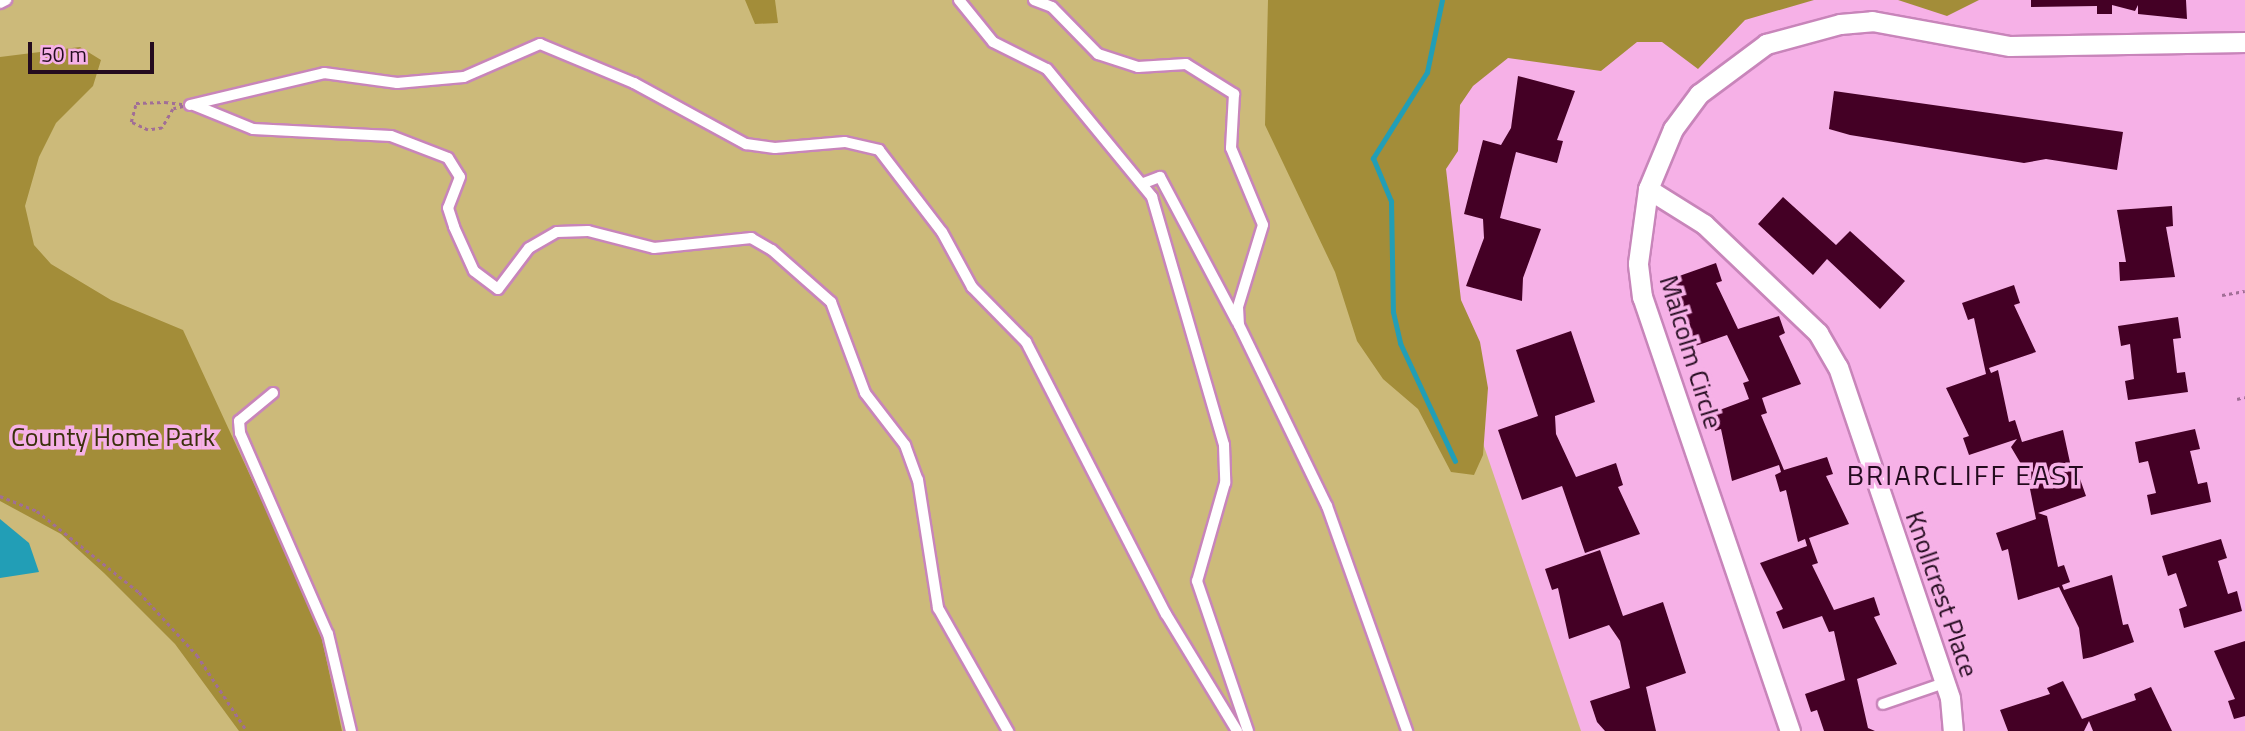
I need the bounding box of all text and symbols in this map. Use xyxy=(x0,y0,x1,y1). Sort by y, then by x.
scale bar xyxy=(32,28,158,72)
text: 50 m xyxy=(41,38,87,70)
street label: Malcolm Circle xyxy=(1653,272,1729,432)
park label: County Home Park xyxy=(11,421,215,453)
district label: BRIARCLIFF EAST xyxy=(1849,458,2083,492)
street label: Knollcrest Place xyxy=(1899,507,1985,681)

